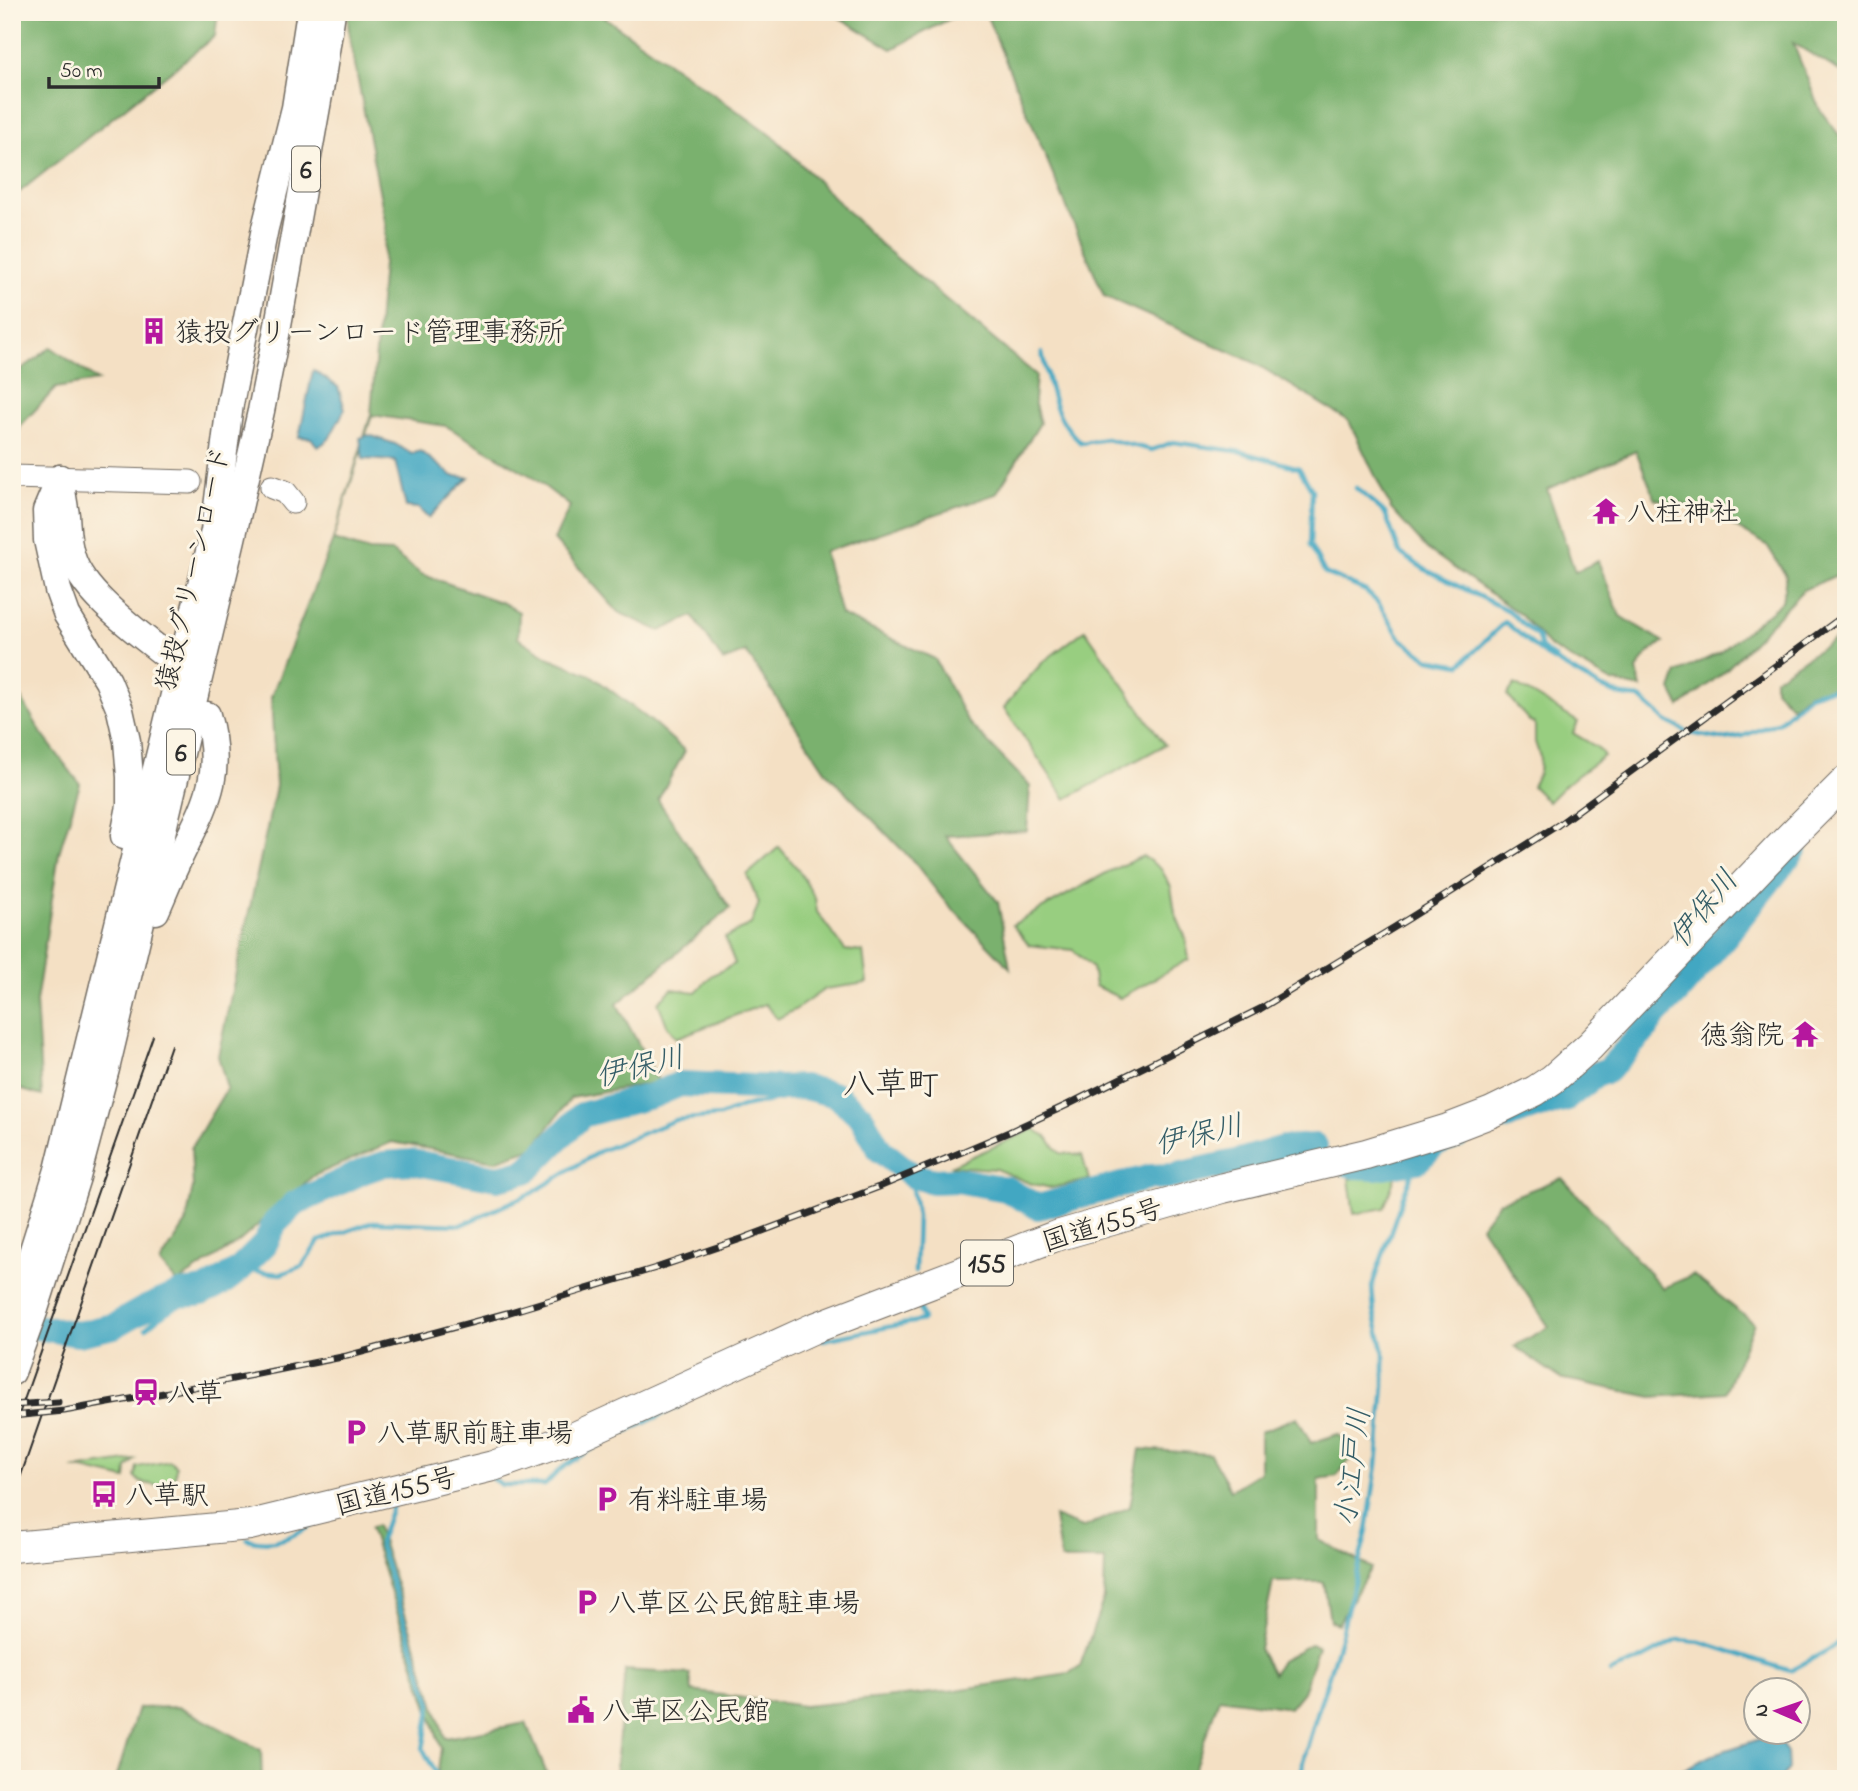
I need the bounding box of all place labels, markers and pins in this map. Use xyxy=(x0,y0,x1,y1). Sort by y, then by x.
place label: 猿投グリーンロード管理事務所 xyxy=(175,314,565,355)
building icon: 猿投グリーンロード管理事務所 xyxy=(139,316,169,346)
place label: 八柱神社 xyxy=(1627,494,1739,535)
temple icon: 八柱神社 xyxy=(1591,496,1621,526)
place label: 徳翁院 xyxy=(1700,1017,1784,1058)
temple icon: 徳翁院 xyxy=(1790,1019,1820,1049)
place label: 八草 xyxy=(167,1375,223,1416)
station icon: 八草 xyxy=(131,1377,161,1407)
place label: 八草駅前駐車場 xyxy=(377,1415,573,1456)
parking icon: 八草駅前駐車場 xyxy=(341,1417,371,1447)
place label: 八草駅 xyxy=(125,1477,209,1518)
bus stop icon: 八草駅 xyxy=(89,1479,119,1509)
place label: 有料駐車場 xyxy=(628,1482,768,1523)
parking icon: 有料駐車場 xyxy=(592,1484,622,1514)
place label: 八草区公民館駐車場 xyxy=(608,1585,860,1626)
parking icon: 八草区公民館駐車場 xyxy=(572,1587,602,1617)
place label: 八草区公民館 xyxy=(602,1693,770,1734)
public building icon: 八草区公民館 xyxy=(566,1695,596,1725)

